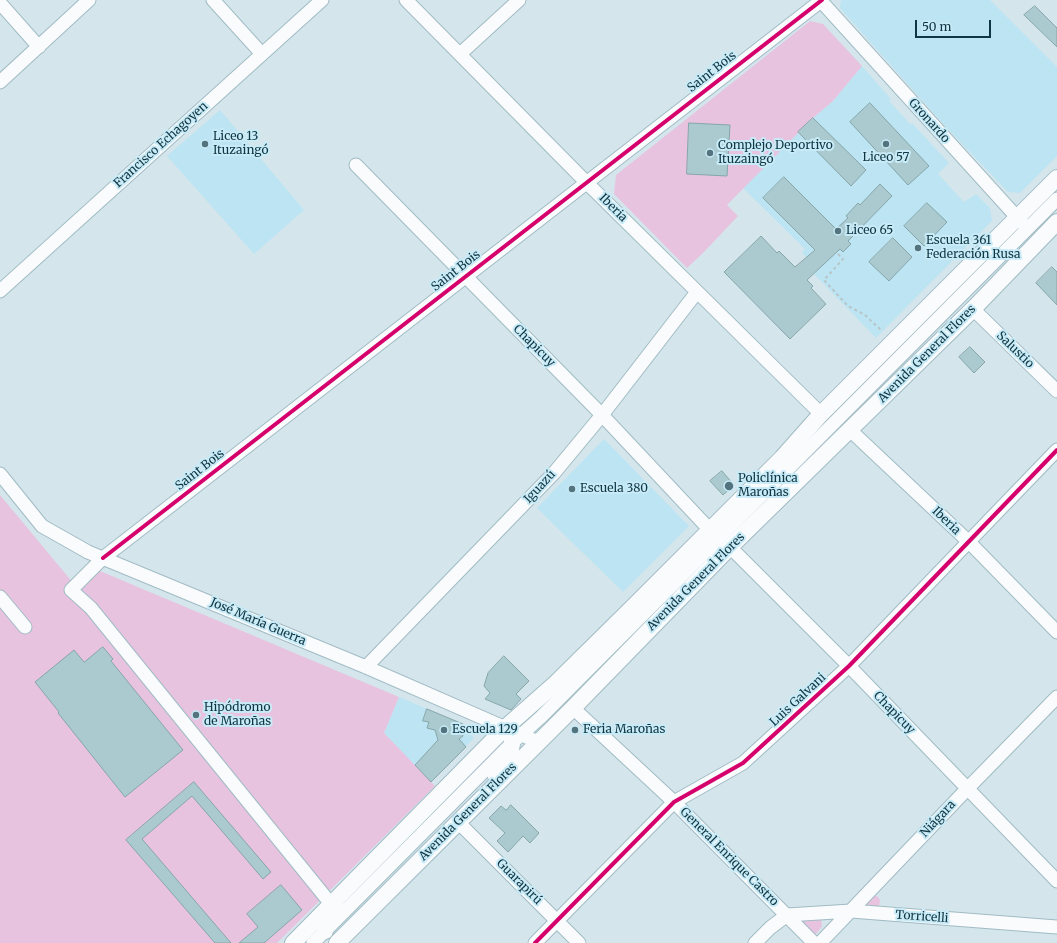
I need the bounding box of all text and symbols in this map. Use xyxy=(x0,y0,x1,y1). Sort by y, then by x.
scale bar xyxy=(917,12,993,38)
text: 50 m xyxy=(922,19,951,34)
street label: Saint Bois xyxy=(685,48,739,96)
street label: Gronardo xyxy=(905,96,953,146)
street label: Francisco Echagoyen xyxy=(111,99,211,191)
place label: Liceo 13 Ituzaingó xyxy=(213,130,268,158)
marker: Liceo 13 Ituzaingó xyxy=(200,139,210,149)
place label: Complejo Deportivo Ituzaingó xyxy=(718,139,833,167)
marker: Liceo 57 xyxy=(881,139,891,149)
marker: Complejo Deportivo Ituzaingó xyxy=(705,148,715,158)
place label: Liceo 57 xyxy=(863,151,909,165)
street label: Iberia xyxy=(596,191,630,225)
place label: Liceo 65 xyxy=(846,224,893,238)
marker: Liceo 65 xyxy=(833,226,843,236)
place label: Escuela 361 Federación Rusa xyxy=(926,234,1020,262)
marker: Escuela 361 Federación Rusa xyxy=(913,243,923,253)
street label: Saint Bois xyxy=(429,247,483,295)
street label: Avenida General Flores xyxy=(875,302,979,406)
street label: Chapicuy xyxy=(510,322,558,370)
street label: Salustio xyxy=(993,329,1037,371)
street label: Saint Bois xyxy=(173,446,227,494)
street label: Iguazú xyxy=(521,468,559,506)
place label: Policlínica Maroñas xyxy=(738,472,798,500)
marker: Policlínica Maroñas xyxy=(723,480,735,492)
place label: Escuela 380 xyxy=(580,482,648,496)
marker: Escuela 380 xyxy=(567,484,577,494)
street label: Iberia xyxy=(929,504,963,538)
street label: Avenida General Flores xyxy=(644,530,748,634)
street label: José María Guerra xyxy=(208,595,308,649)
street label: Luis Galvani xyxy=(767,670,829,730)
street label: Chapicuy xyxy=(870,689,918,737)
place label: Hipódromo de Maroñas xyxy=(204,701,271,729)
marker: Hipódromo de Maroñas xyxy=(191,710,201,720)
place label: Escuela 129 xyxy=(452,723,518,737)
place label: Feria Maroñas xyxy=(583,723,665,737)
marker: Escuela 129 xyxy=(439,725,449,735)
marker: Feria Maroñas xyxy=(570,725,580,735)
street label: Avenida General Flores xyxy=(416,760,520,864)
street label: Niágara xyxy=(917,798,959,840)
street label: General Enrique Castro xyxy=(677,805,781,909)
street label: Guarapirú xyxy=(493,856,545,908)
street label: Torricelli xyxy=(895,908,949,926)

